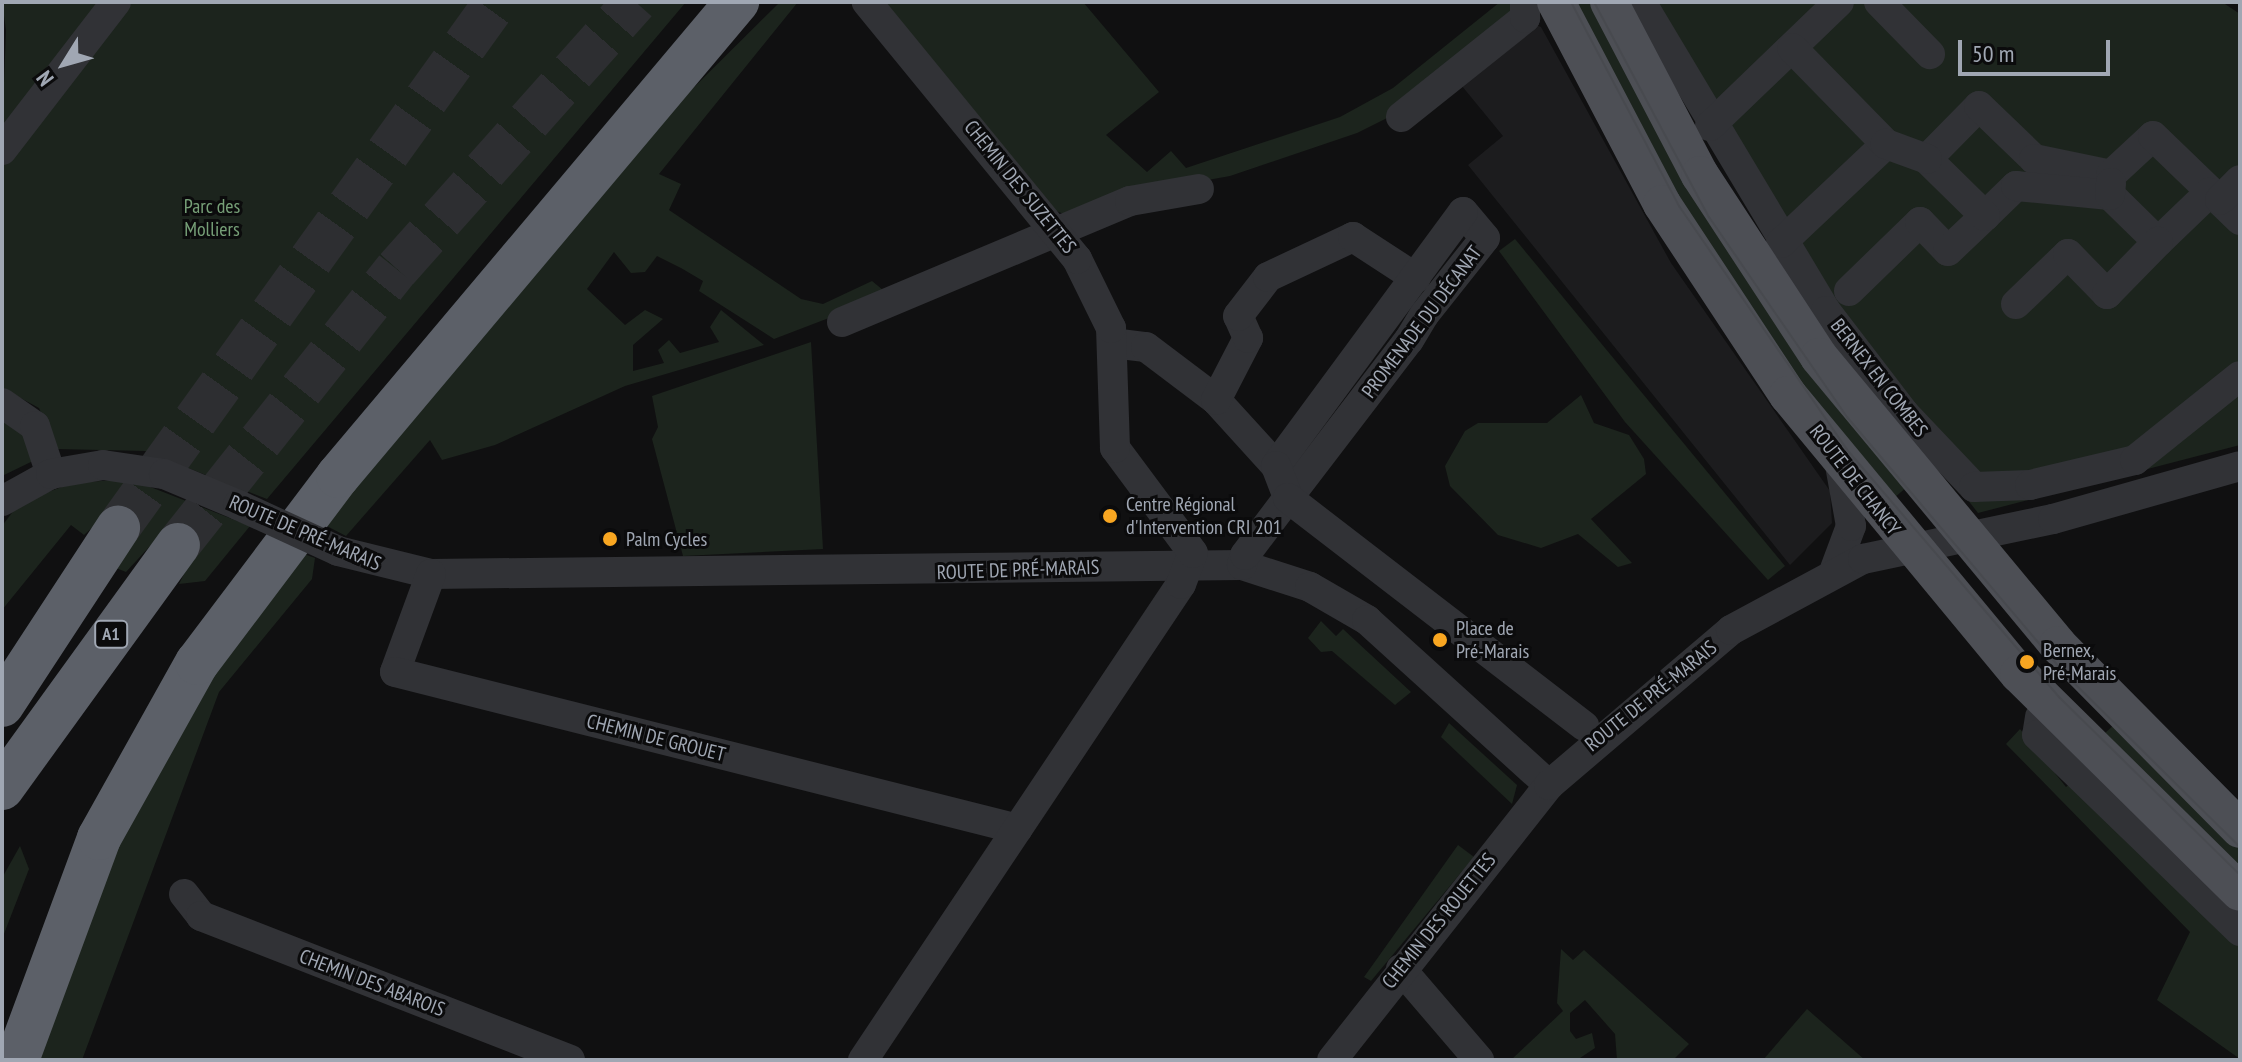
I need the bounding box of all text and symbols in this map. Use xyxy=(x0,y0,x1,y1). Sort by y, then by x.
north arrow xyxy=(24,24,104,104)
scale bar xyxy=(1962,24,2114,74)
text: 50 m xyxy=(1972,38,2014,69)
text: N xyxy=(30,65,60,92)
street label: CHEMIN DES SUZETTES xyxy=(959,116,1081,258)
park label: Parc des Molliers xyxy=(184,194,240,241)
street label: PROMENADE DU DÉCANAT xyxy=(1357,241,1487,403)
street label: BERNEX EN COMBES xyxy=(1825,314,1933,442)
street label: ROUTE DE CHANCY xyxy=(1805,420,1905,540)
street label: ROUTE DE PRÉ-MARAIS xyxy=(225,490,385,576)
place label: Centre Régional d'Intervention CRI 201 xyxy=(1126,492,1282,539)
marker: Centre Régional d'Intervention CRI 201 xyxy=(1101,507,1119,525)
place label: Palm Cycles xyxy=(626,527,707,551)
marker: Palm Cycles xyxy=(601,530,619,548)
street label: ROUTE DE PRÉ-MARAIS xyxy=(936,555,1100,585)
place label: Place de Pré-Marais xyxy=(1456,616,1529,663)
road number: A1 xyxy=(93,620,129,648)
marker: Place de Pré-Marais xyxy=(1431,631,1449,649)
street label: ROUTE DE PRÉ-MARAIS xyxy=(1580,636,1722,756)
place label: Bernex, Pré-Marais xyxy=(2043,638,2116,685)
marker: Bernex, Pré-Marais xyxy=(2018,653,2036,671)
street label: CHEMIN DE GROUET xyxy=(584,709,728,767)
street label: CHEMIN DES ROUETTES xyxy=(1377,848,1501,994)
street label: CHEMIN DES ABAROIS xyxy=(296,944,448,1022)

